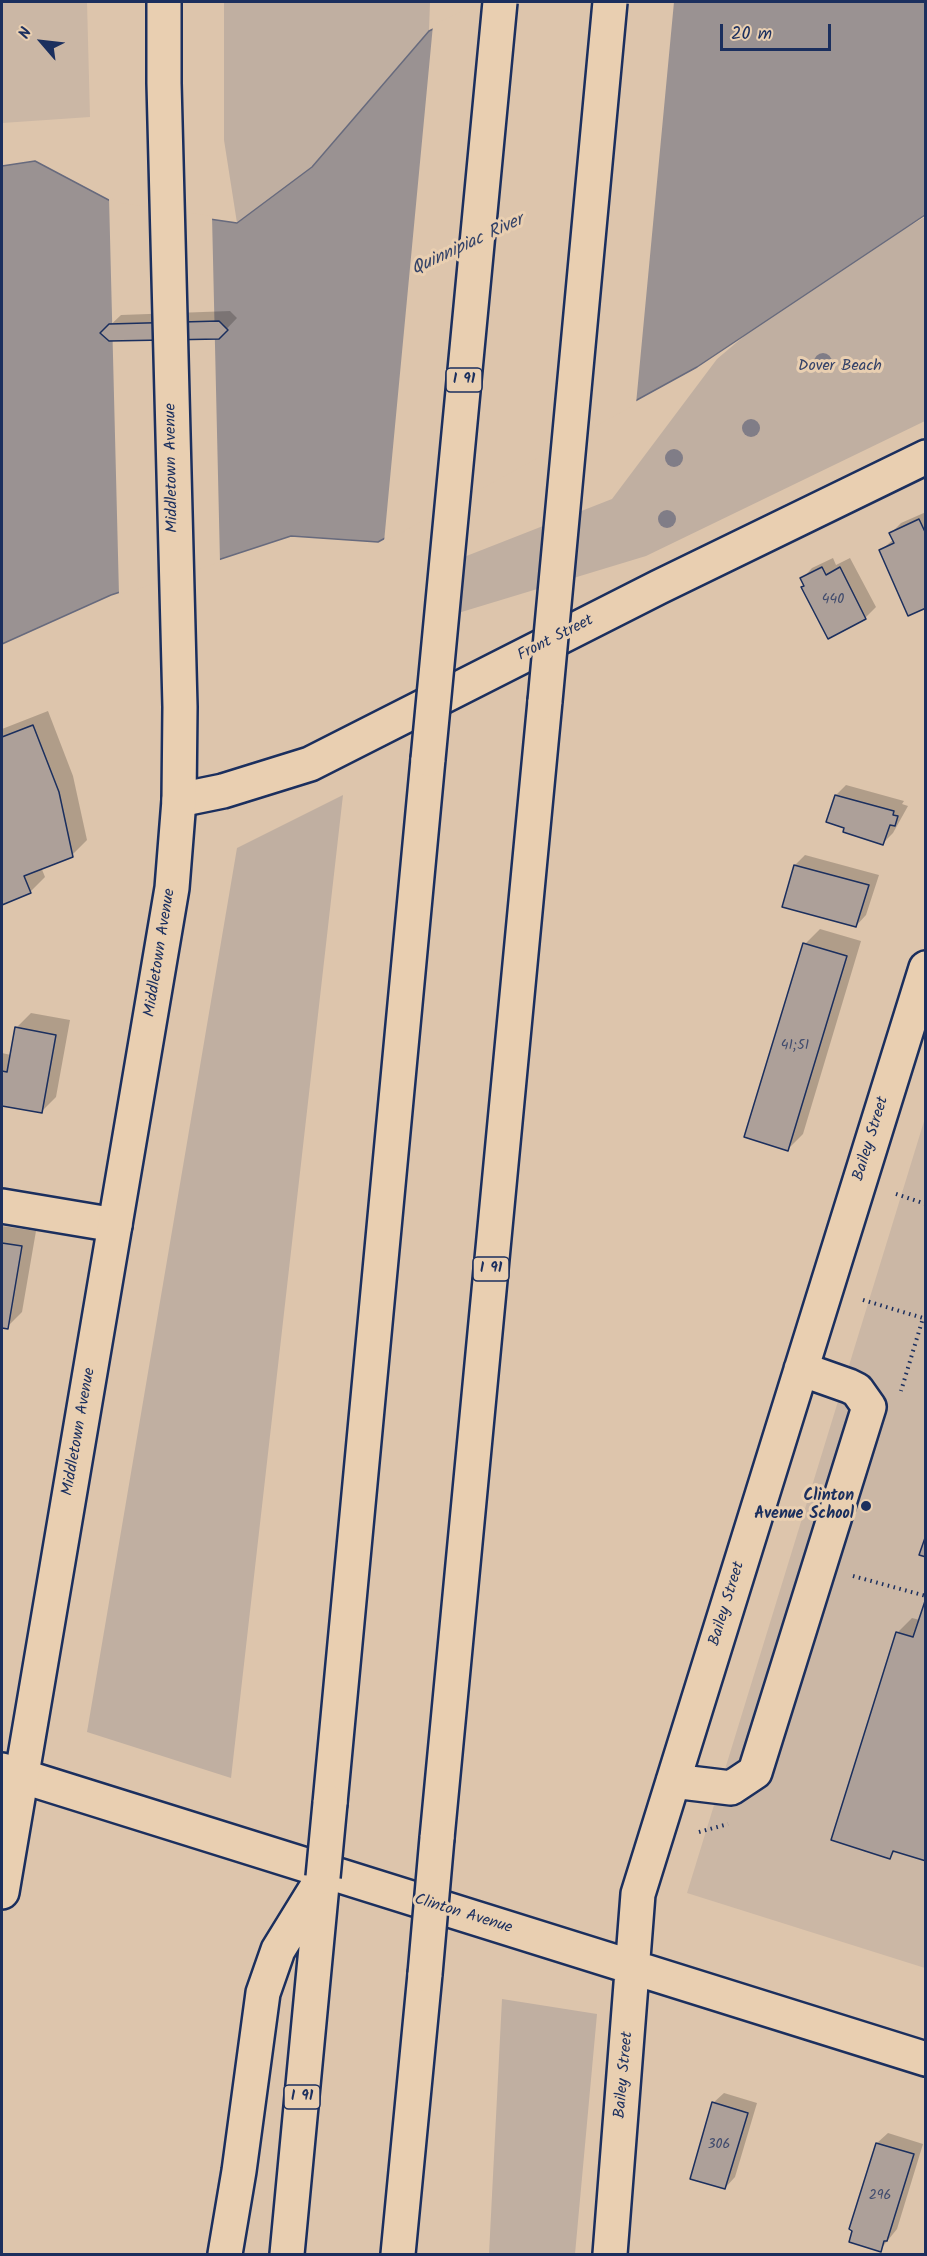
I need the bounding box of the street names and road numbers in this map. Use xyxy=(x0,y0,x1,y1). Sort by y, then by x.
road number: I 91 xyxy=(446,368,482,392)
street label: Middletown Avenue xyxy=(162,403,184,533)
street label: Front Street xyxy=(515,612,597,666)
street label: Middletown Avenue xyxy=(141,887,181,1019)
street label: Bailey Street xyxy=(850,1095,894,1183)
road number: I 91 xyxy=(473,1257,509,1281)
street label: Middletown Avenue xyxy=(59,1366,101,1498)
street label: Bailey Street xyxy=(706,1560,750,1648)
street label: Clinton Avenue xyxy=(412,1891,514,1939)
street label: Bailey Street xyxy=(612,2031,638,2119)
road number: I 91 xyxy=(284,2085,320,2109)

